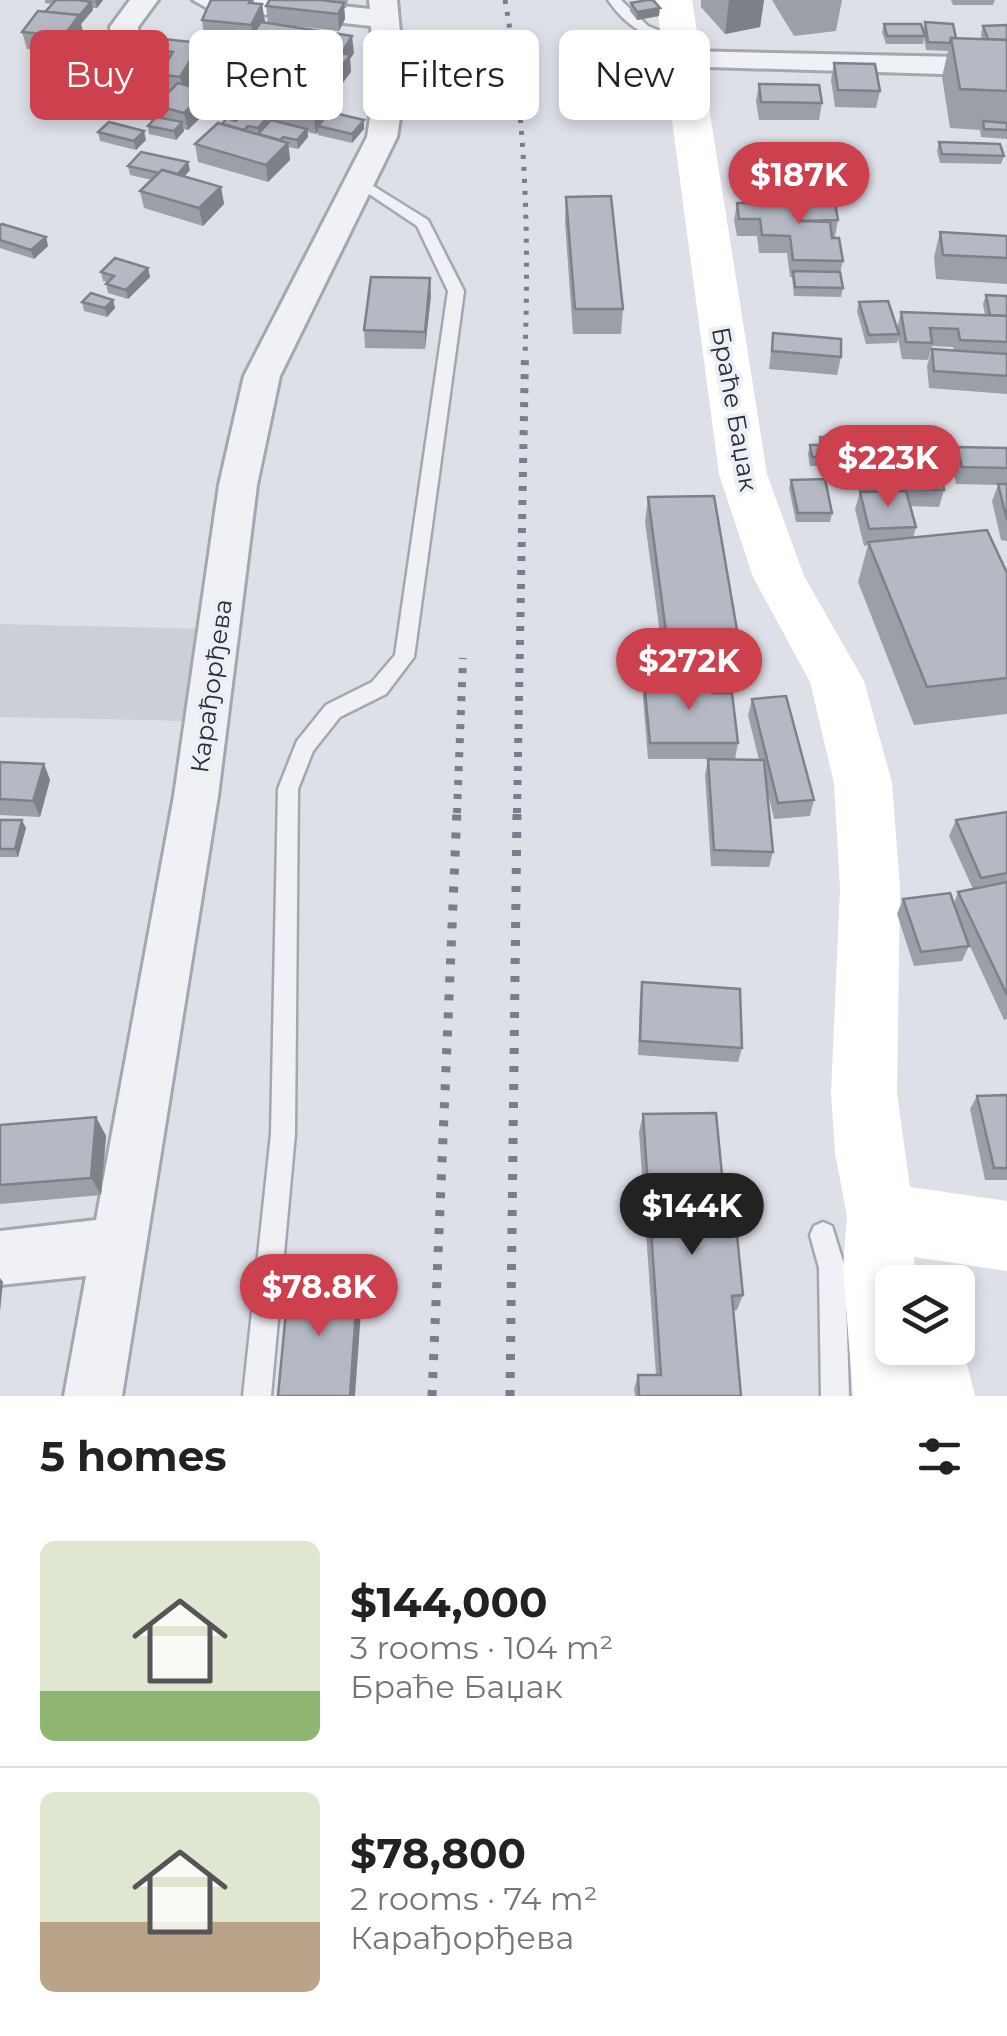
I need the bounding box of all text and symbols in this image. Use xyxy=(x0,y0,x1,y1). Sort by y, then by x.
chip: Buy xyxy=(30,30,169,120)
chip: Rent xyxy=(189,30,343,120)
chip: Filters xyxy=(363,30,539,120)
chip: New xyxy=(559,30,710,120)
pin: $187K xyxy=(729,142,869,227)
text: $187K xyxy=(750,155,848,194)
street label: Браће Баџак xyxy=(706,324,764,494)
pin: $223K xyxy=(818,425,958,510)
text: $223K xyxy=(838,438,938,477)
street label: Карађорђева xyxy=(184,597,238,775)
pin: $272K xyxy=(619,628,759,713)
text: $272K xyxy=(638,641,740,680)
pin: $144K xyxy=(622,1173,762,1258)
text: $144K xyxy=(642,1186,742,1225)
pin: $78.8K xyxy=(238,1254,400,1339)
map controls xyxy=(875,1265,975,1365)
button: layers xyxy=(875,1265,975,1365)
text: $78.8K xyxy=(262,1267,376,1306)
icon: filters xyxy=(912,1429,967,1484)
text: 5 homes xyxy=(40,1430,227,1482)
text: $144,000 xyxy=(350,1576,548,1628)
icon: home xyxy=(120,1581,240,1701)
text: 3 rooms · 104 m² xyxy=(350,1628,613,1667)
text: Браће Баџак xyxy=(350,1667,563,1706)
text: $78,800 xyxy=(350,1827,526,1879)
icon: home xyxy=(120,1832,240,1952)
text: 2 rooms · 74 m² xyxy=(350,1879,598,1918)
text: Карађорђева xyxy=(350,1918,574,1957)

